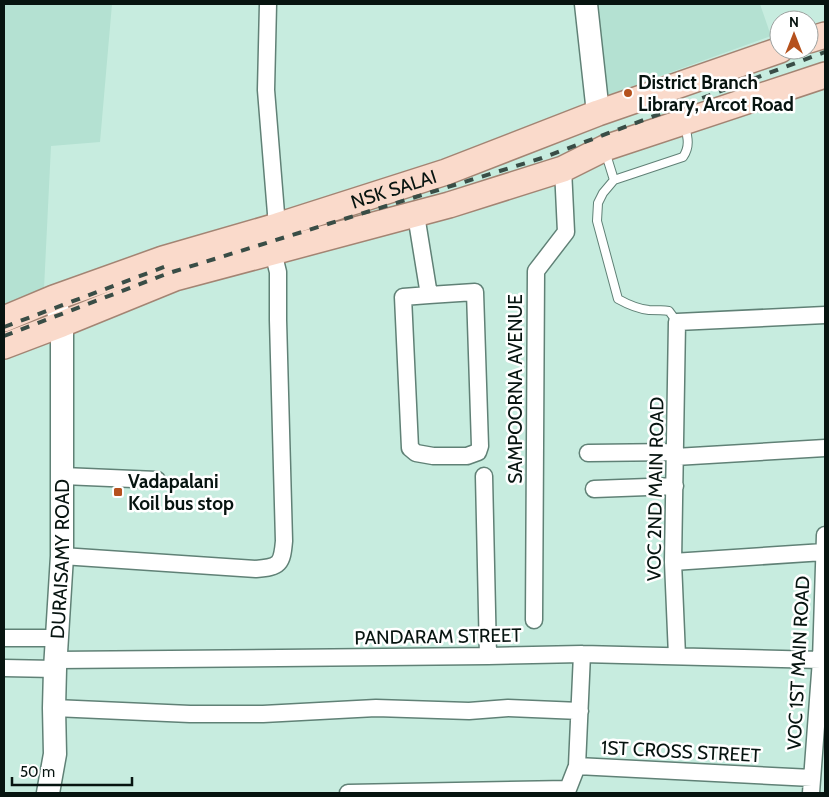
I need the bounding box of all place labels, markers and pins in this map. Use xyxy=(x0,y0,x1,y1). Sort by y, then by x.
place label: District Branch Library, Arcot Road xyxy=(638,71,794,116)
marker: District Branch Library, Arcot Road xyxy=(622,87,634,99)
place label: Vadapalani Koil bus stop xyxy=(128,470,234,515)
marker: Vadapalani Koil bus stop xyxy=(112,486,124,498)

